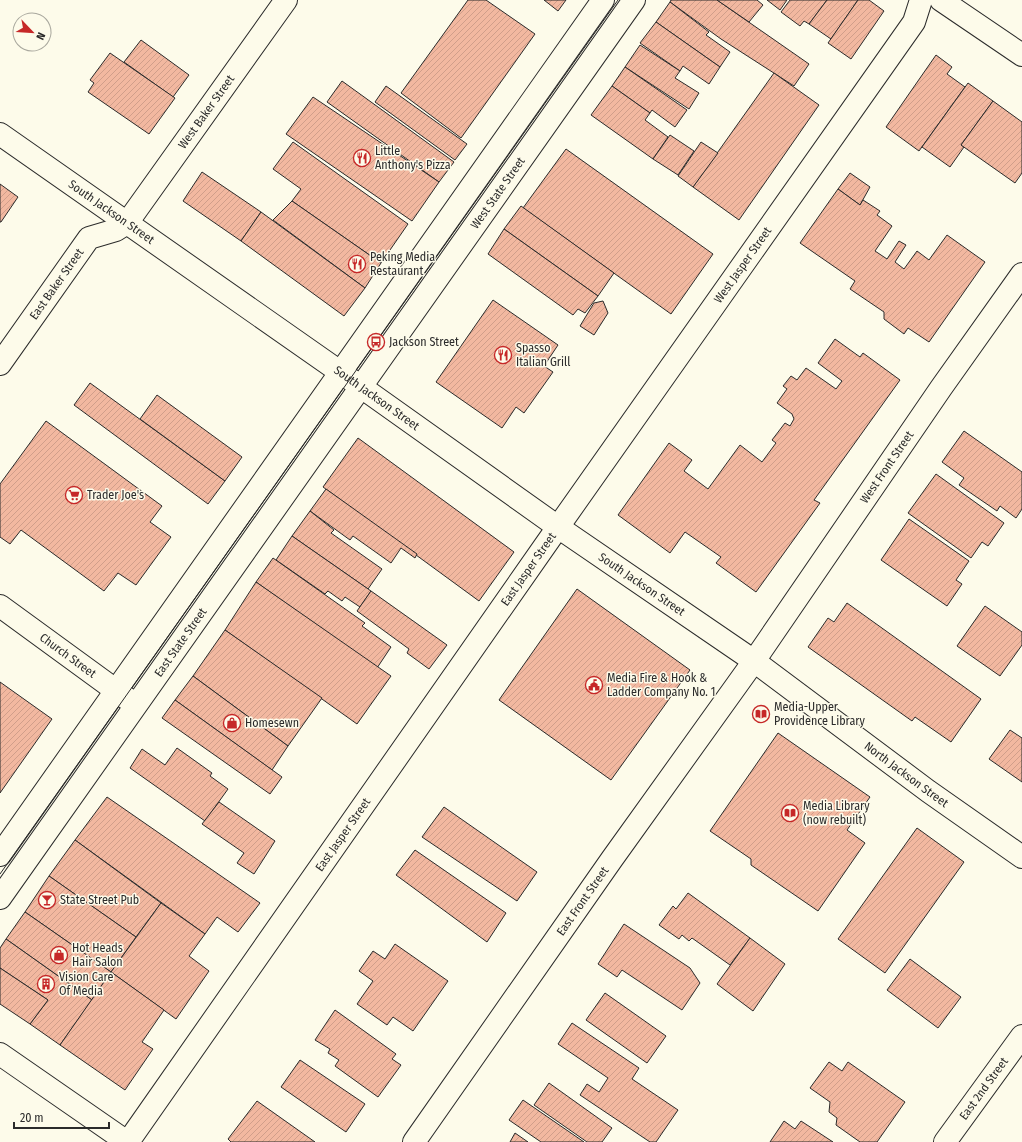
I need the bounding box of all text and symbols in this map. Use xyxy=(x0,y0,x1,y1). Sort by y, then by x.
north arrow xyxy=(12,12,52,52)
text: N xyxy=(33,30,48,42)
street label: West Baker Street xyxy=(175,72,237,151)
place label: Little Anthony's Pizza xyxy=(375,144,451,172)
restaurant icon: Little Anthony's Pizza xyxy=(352,148,372,168)
street label: West State Street xyxy=(468,154,528,232)
street label: South Jackson Street xyxy=(66,177,157,247)
street label: West Jasper Street xyxy=(711,224,774,306)
street label: East Baker Street xyxy=(27,246,86,322)
place label: Peking Media Restaurant xyxy=(370,250,435,278)
restaurant icon: Peking Media Restaurant xyxy=(347,254,367,274)
bus stop icon: Jackson Street xyxy=(366,332,386,352)
place label: Jackson Street xyxy=(389,335,459,349)
place label: Spasso Italian Grill xyxy=(516,341,570,369)
restaurant icon: Spasso Italian Grill xyxy=(493,345,513,365)
street label: South Jackson Street xyxy=(331,363,422,433)
street label: West Front Street xyxy=(857,428,916,506)
supermarket icon: Trader Joe's xyxy=(64,485,84,505)
place label: Trader Joe's xyxy=(87,488,144,502)
street label: East Jasper Street xyxy=(498,530,559,609)
street label: South Jackson Street xyxy=(596,550,688,619)
street label: East State Street xyxy=(151,605,210,679)
street label: Church Street xyxy=(37,630,99,681)
place label: Media Fire & Hook & Ladder Company No. 1 xyxy=(607,671,715,699)
public building icon: Media Fire & Hook & Ladder Company No. 1 xyxy=(584,675,604,695)
place label: Media-Upper Providence Library xyxy=(774,700,865,728)
library icon: Media-Upper Providence Library xyxy=(751,704,771,724)
shop icon: Homesewn xyxy=(222,713,242,733)
place label: Homesewn xyxy=(245,716,299,730)
street label: North Jackson Street xyxy=(862,739,951,810)
street label: East Jasper Street xyxy=(312,795,373,874)
place label: Media Library (now rebuilt) xyxy=(803,799,870,827)
library icon: Media Library (now rebuilt) xyxy=(780,803,800,823)
street label: East Front Street xyxy=(554,864,611,938)
bar icon: State Street Pub xyxy=(37,890,57,910)
place label: State Street Pub xyxy=(60,893,139,907)
place label: Hot Heads Hair Salon xyxy=(72,941,123,969)
shop icon: Hot Heads Hair Salon xyxy=(49,945,69,965)
place label: Vision Care Of Media xyxy=(59,970,113,998)
building icon: Vision Care Of Media xyxy=(36,974,56,994)
street label: East 2nd Street xyxy=(956,1055,1011,1122)
scale bar xyxy=(14,1104,109,1130)
text: 20 m xyxy=(20,1111,44,1125)

